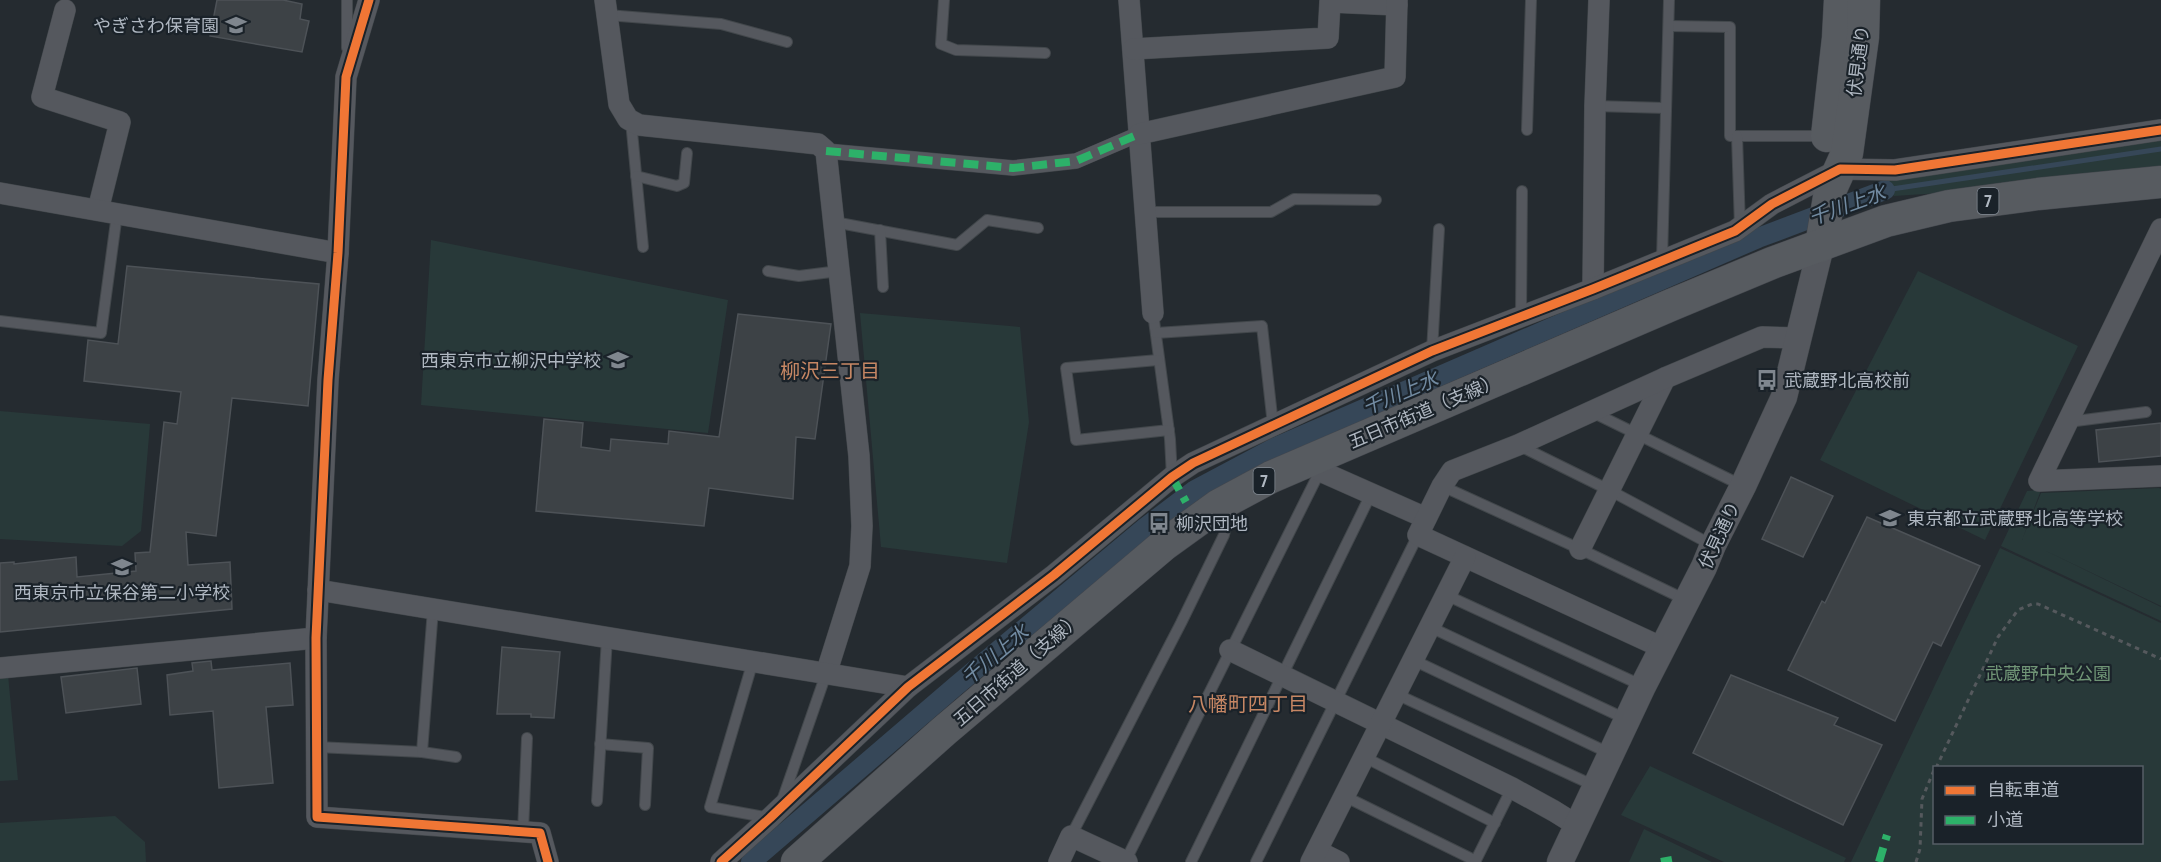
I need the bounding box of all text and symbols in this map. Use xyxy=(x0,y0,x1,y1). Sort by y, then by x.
school or university icon: やぎさわ保育園 xyxy=(224,13,248,37)
place label: やぎさわ保育園 xyxy=(93,15,219,36)
street label: 伏見通り xyxy=(1843,24,1873,98)
water label: 千川上水 xyxy=(1805,179,1891,230)
road number: 7 xyxy=(1978,188,1998,214)
school or university icon: 西東京市立柳沢中学校 xyxy=(606,348,630,372)
place label: 西東京市立柳沢中学校 xyxy=(421,350,601,371)
district label: 柳沢三丁目 xyxy=(780,359,880,383)
water label: 千川上水 xyxy=(1358,366,1443,420)
bus stop icon: 武蔵野北高校前 xyxy=(1755,368,1779,392)
street label: 五日市街道（支線） xyxy=(1345,370,1503,452)
place label: 武蔵野北高校前 xyxy=(1784,370,1910,391)
road number: 7 xyxy=(1254,468,1274,494)
street label: 伏見通り xyxy=(1694,498,1744,572)
school or university icon: 東京都立武蔵野北高等学校 xyxy=(1878,506,1902,530)
place label: 東京都立武蔵野北高等学校 xyxy=(1907,508,2123,529)
bus stop icon: 柳沢団地 xyxy=(1147,511,1171,535)
place label: 柳沢団地 xyxy=(1176,513,1248,534)
school or university icon: 西東京市立保谷第二小学校 xyxy=(110,555,134,579)
place label: 西東京市立保谷第二小学校 xyxy=(14,582,230,603)
street label: 五日市街道（支線） xyxy=(949,608,1085,730)
water label: 千川上水 xyxy=(957,619,1035,690)
park label: 武蔵野中央公園 xyxy=(1985,663,2111,684)
district label: 八幡町四丁目 xyxy=(1188,692,1308,716)
legend xyxy=(1933,766,2143,844)
text: 自転車道 xyxy=(1987,779,2059,800)
text: 小道 xyxy=(1987,809,2023,830)

